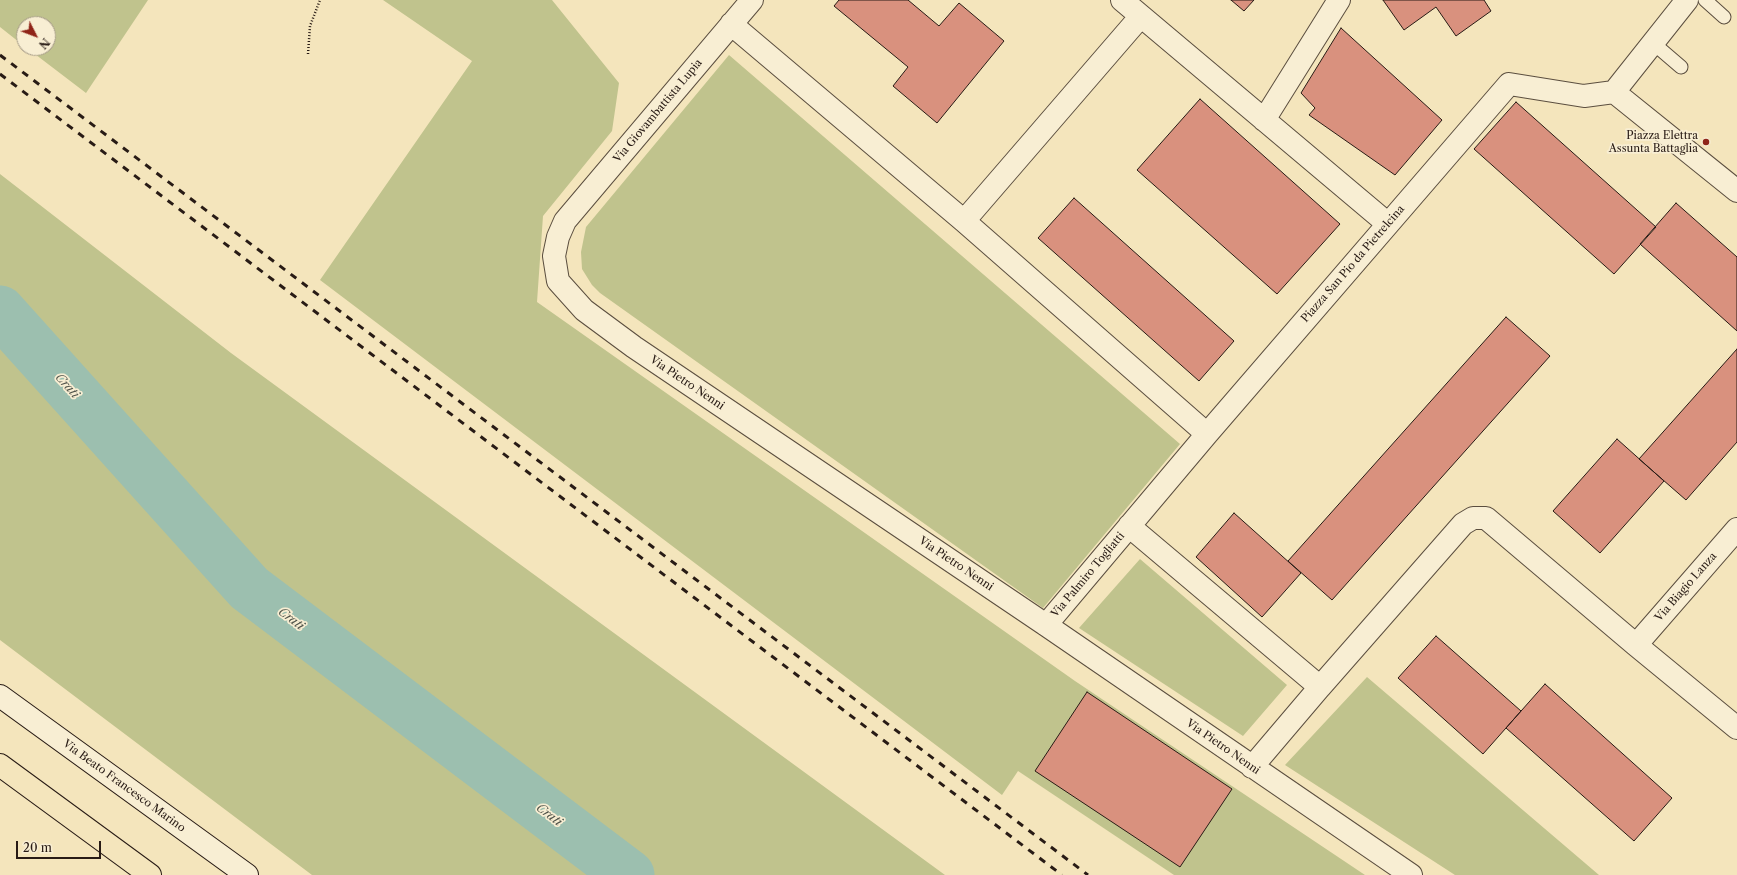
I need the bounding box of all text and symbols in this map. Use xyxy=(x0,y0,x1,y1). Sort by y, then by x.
north arrow xyxy=(16,16,56,56)
text: N xyxy=(36,35,53,52)
street label: Via Giovambattista Lupia xyxy=(611,57,705,165)
place label: Piazza Elettra Assunta Battaglia xyxy=(1609,129,1698,155)
marker: Piazza Elettra Assunta Battaglia xyxy=(1701,137,1711,147)
street label: Piazza San Pio da Pietrelcina xyxy=(1299,203,1407,325)
street label: Via Pietro Nenni xyxy=(647,353,727,413)
water label: Crati xyxy=(52,371,82,401)
street label: Via Palmiro Togliatti xyxy=(1048,530,1128,620)
street label: Via Pietro Nenni xyxy=(916,534,996,594)
street label: Via Biagio Lanza xyxy=(1652,550,1720,624)
water label: Crati xyxy=(275,605,307,633)
street label: Via Pietro Nenni xyxy=(1184,717,1262,777)
street label: Via Beato Francesco Marino xyxy=(60,737,188,835)
water label: Crati xyxy=(533,801,565,829)
scale bar xyxy=(18,833,103,859)
text: 20 m xyxy=(23,840,52,855)

